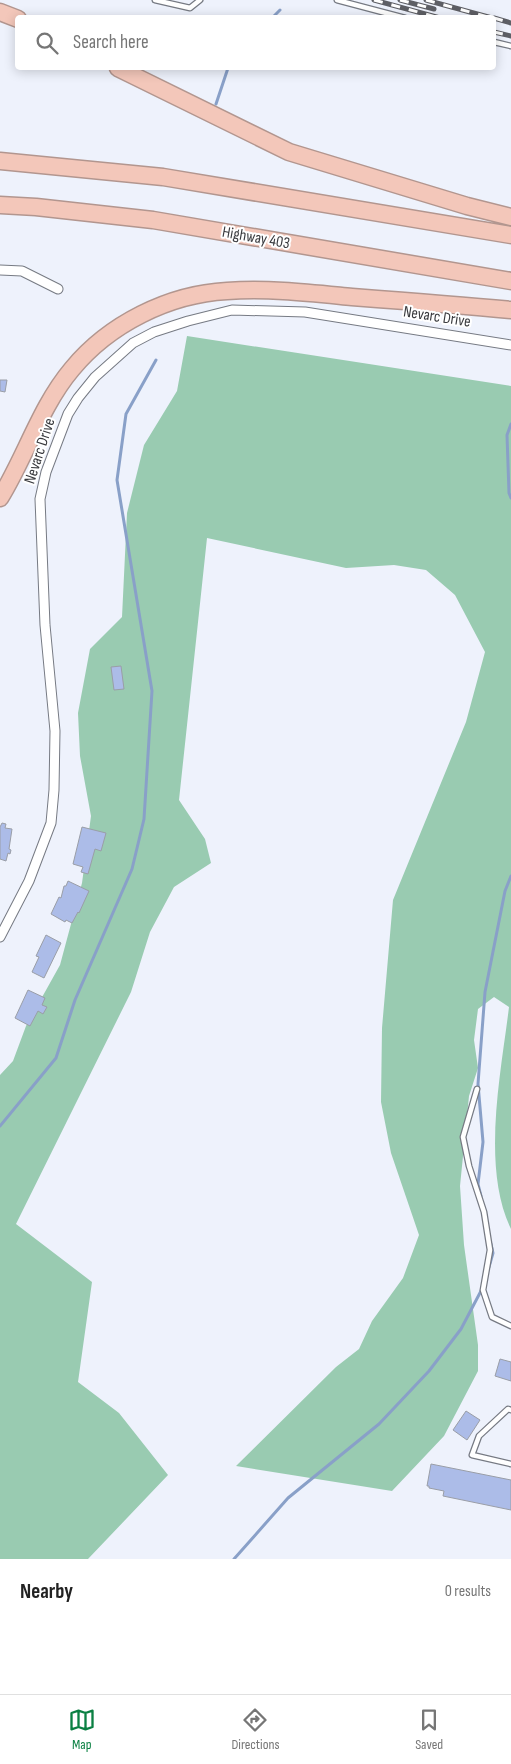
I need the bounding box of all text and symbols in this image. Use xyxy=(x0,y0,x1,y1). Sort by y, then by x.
search box xyxy=(15,15,496,70)
icon: search xyxy=(33,29,61,57)
text: Search here xyxy=(73,31,149,54)
street label: Highway 403 xyxy=(221,223,291,253)
street label: Nevarc Drive xyxy=(402,302,472,332)
street label: Nevarc Drive xyxy=(20,416,60,486)
text: Nearby xyxy=(20,1579,73,1604)
text: 0 results xyxy=(445,1582,491,1601)
tab: Map xyxy=(68,1706,96,1753)
tab: Directions xyxy=(231,1706,280,1753)
tab: Saved xyxy=(415,1706,443,1753)

